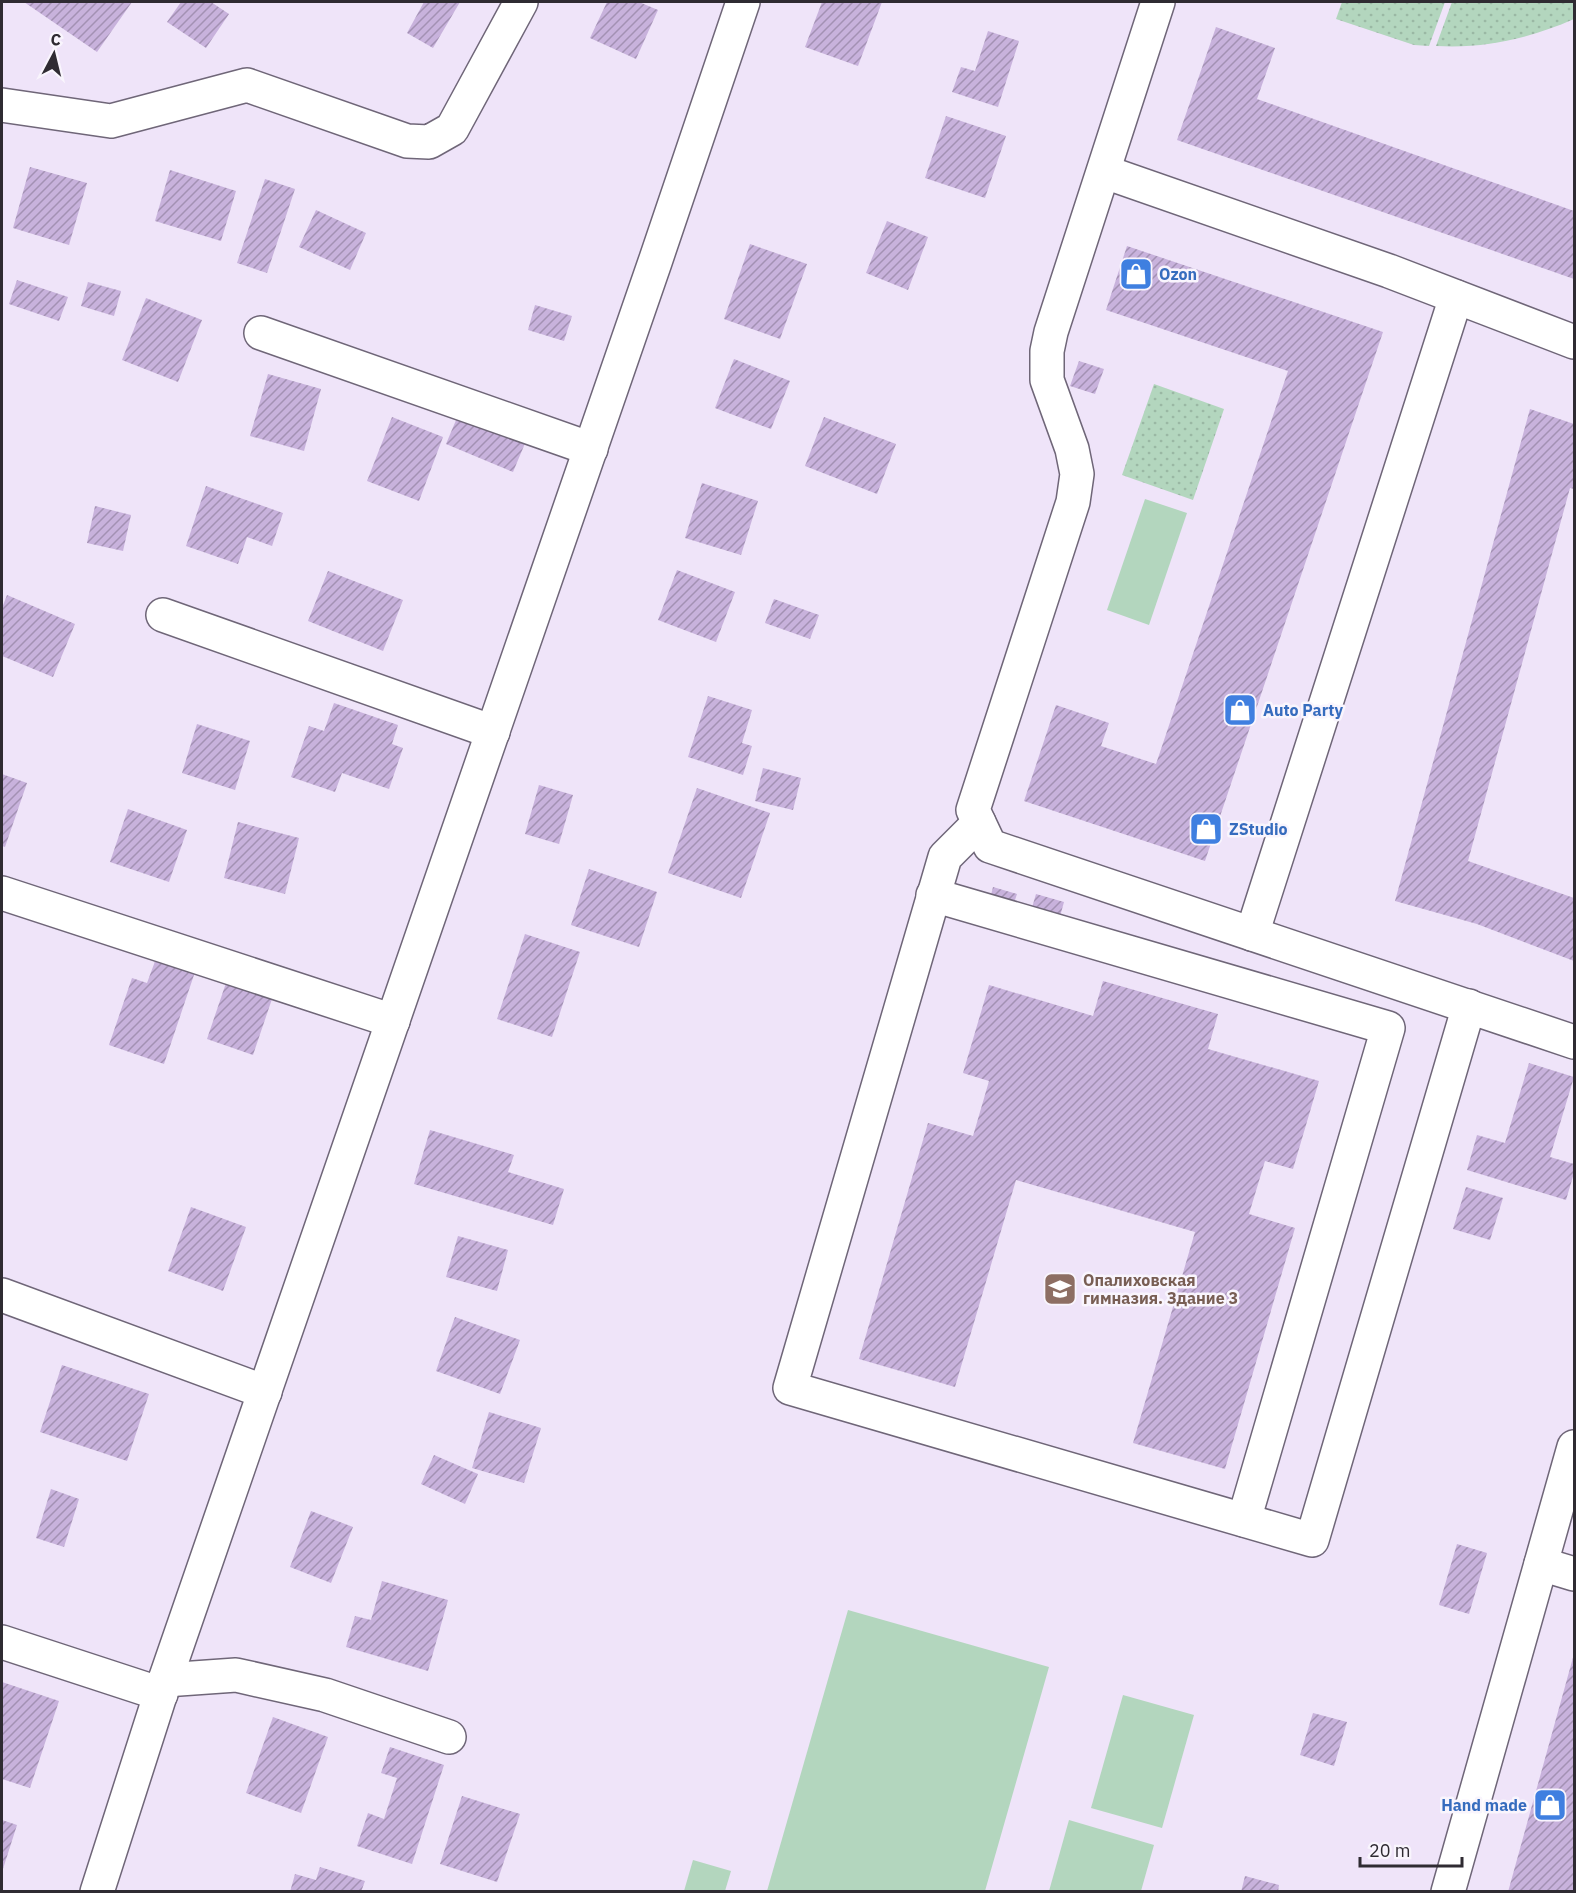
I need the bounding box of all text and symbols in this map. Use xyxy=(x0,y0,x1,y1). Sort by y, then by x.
north arrow xyxy=(24,24,84,84)
text: С xyxy=(49,29,62,50)
shop icon: Ozon xyxy=(1118,256,1154,292)
place label: Ozon xyxy=(1159,264,1197,284)
shop icon: Auto Party xyxy=(1222,692,1258,728)
place label: Auto Party xyxy=(1263,700,1343,720)
shop icon: ZStudio xyxy=(1188,811,1224,847)
place label: ZStudio xyxy=(1229,819,1288,839)
place label: Опалиховская гимназия. Здание 3 xyxy=(1083,1270,1238,1308)
school or university icon: Опалиховская гимназия. Здание 3 xyxy=(1042,1271,1078,1307)
shop icon: Hand made xyxy=(1532,1787,1568,1823)
place label: Hand made xyxy=(1441,1795,1527,1815)
scale bar xyxy=(1360,1830,1462,1868)
text: 20 m xyxy=(1369,1839,1411,1862)

